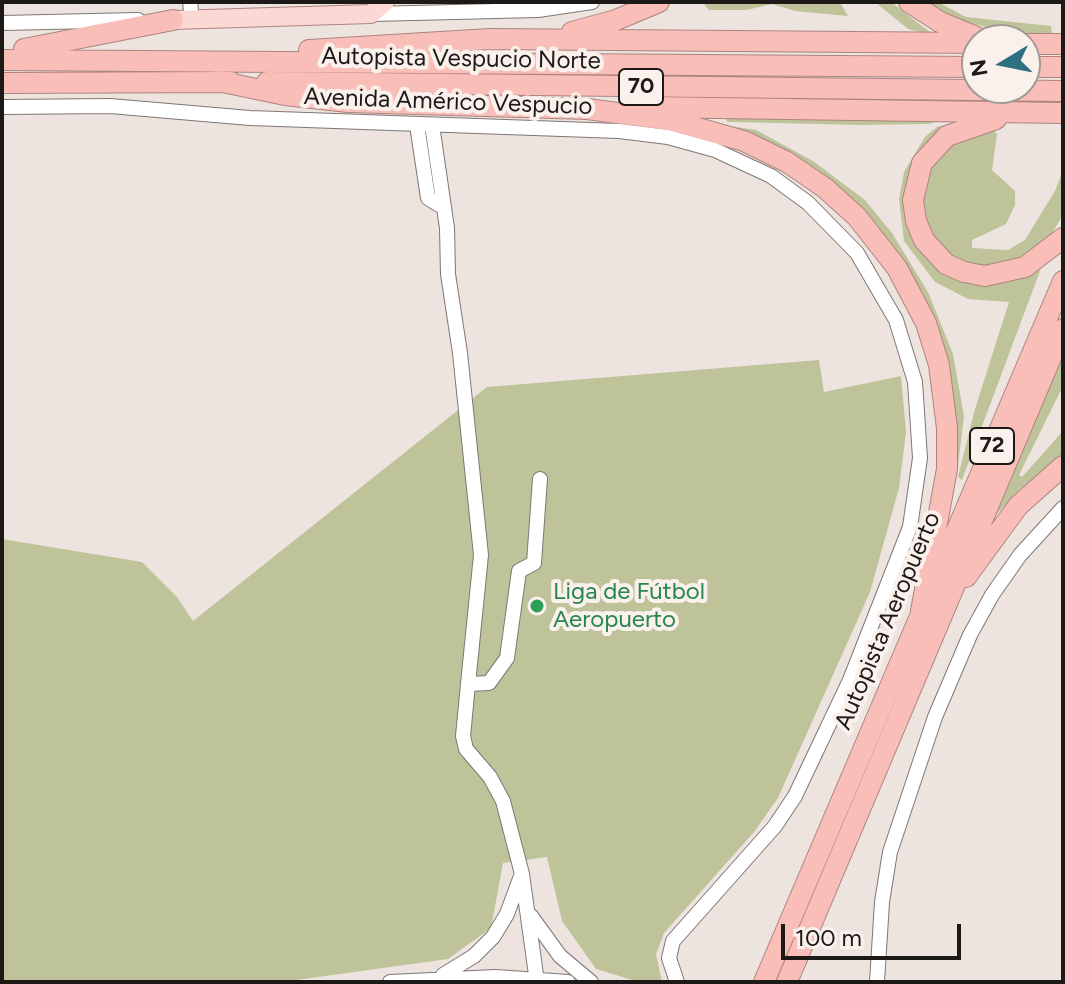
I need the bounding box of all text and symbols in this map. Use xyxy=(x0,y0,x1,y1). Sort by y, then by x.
north arrow xyxy=(961,24,1041,104)
street label: Autopista Vespucio Norte xyxy=(321,42,601,76)
text: N xyxy=(964,57,994,79)
road number: 70 xyxy=(619,69,663,105)
street label: Avenida Américo Vespucio xyxy=(303,83,593,121)
road number: 72 xyxy=(970,428,1014,464)
street label: Autopista Aeropuerto xyxy=(829,508,947,734)
place label: Liga de Fútbol Aeropuerto xyxy=(553,578,705,634)
marker: Liga de Fútbol Aeropuerto xyxy=(528,597,546,615)
scale bar xyxy=(785,908,965,958)
text: 100 m xyxy=(795,923,862,952)

